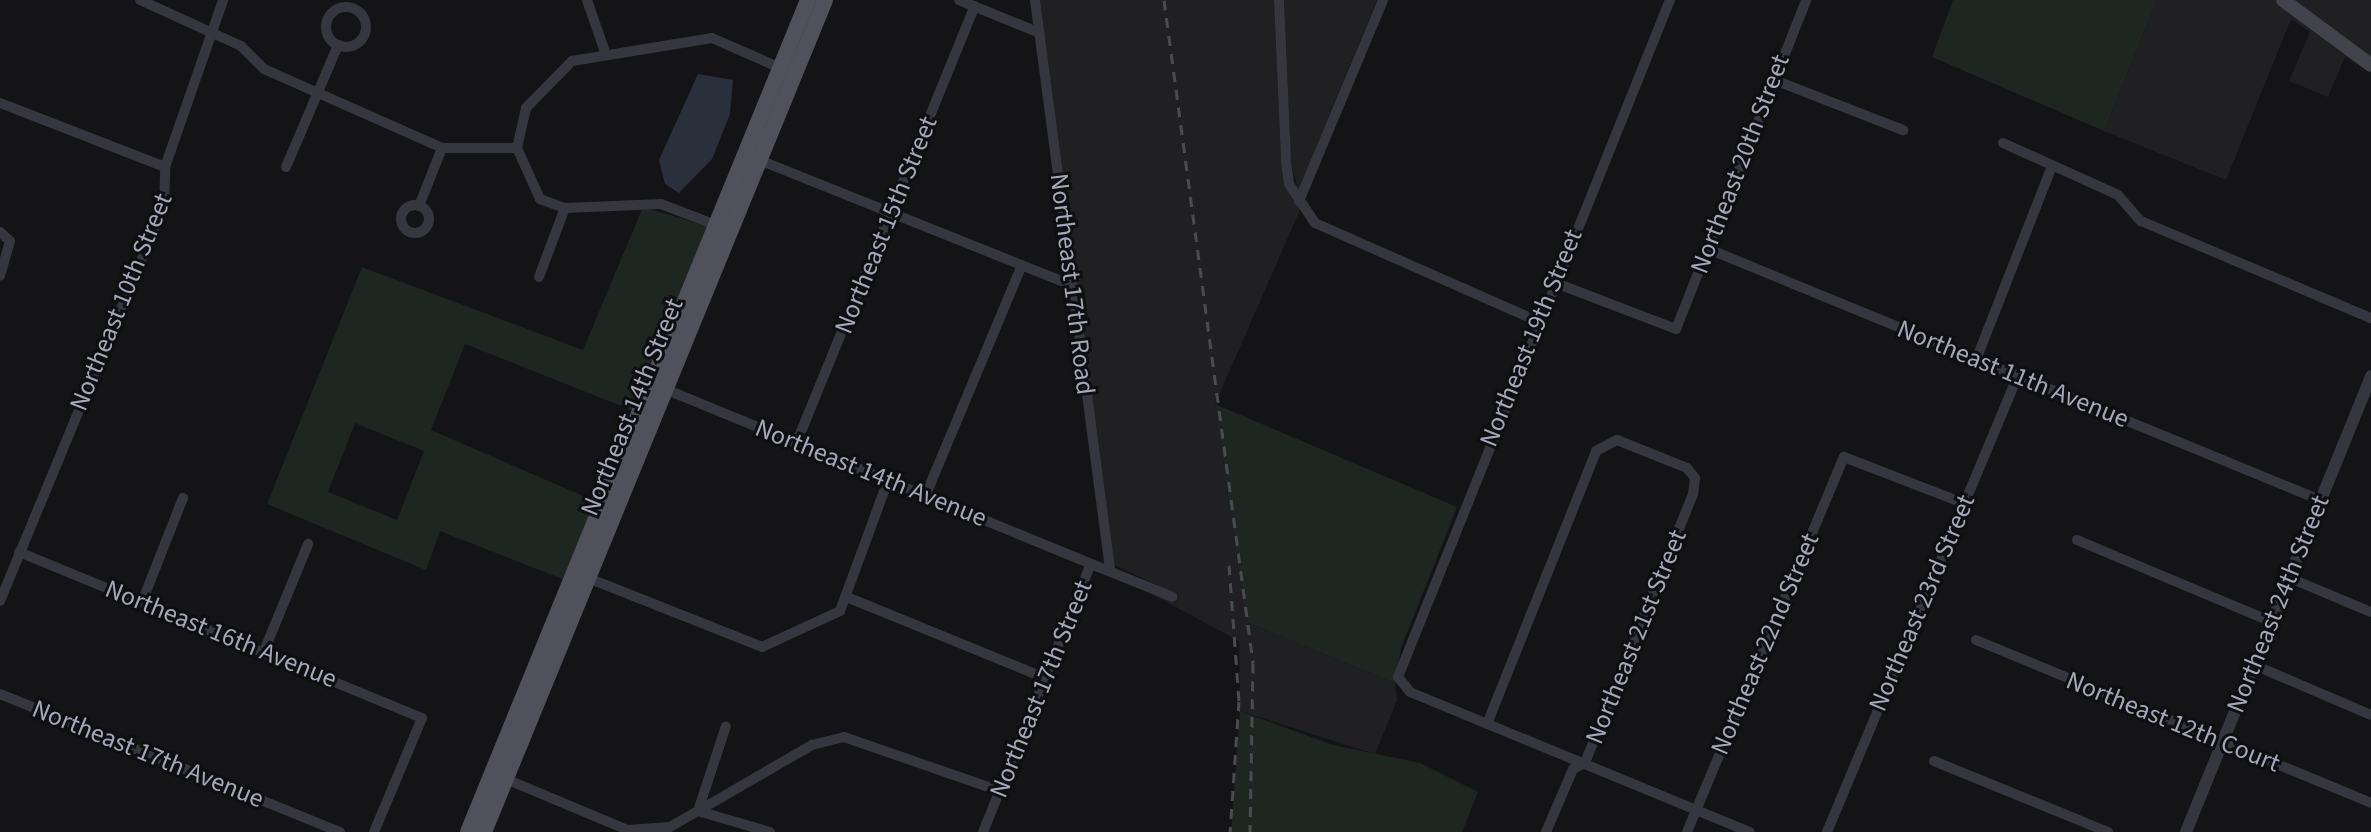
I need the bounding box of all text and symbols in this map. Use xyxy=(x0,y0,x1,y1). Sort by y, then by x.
street label: Northeast 20th Street xyxy=(1684,50,1796,278)
street label: Northeast 15th Street xyxy=(828,112,944,338)
street label: Northeast 17th Road xyxy=(1043,172,1101,396)
street label: Northeast 10th Street xyxy=(63,189,179,415)
street label: Northeast 19th Street xyxy=(1473,225,1589,451)
street label: Northeast 14th Street xyxy=(574,294,690,520)
street label: Northeast 11th Avenue xyxy=(1893,313,2133,435)
street label: Northeast 14th Avenue xyxy=(751,412,991,534)
street label: Northeast 23rd Street xyxy=(1862,490,1982,716)
street label: Northeast 24th Street xyxy=(2220,491,2336,717)
street label: Northeast 21st Street xyxy=(1579,525,1693,749)
street label: Northeast 22nd Street xyxy=(1704,529,1826,759)
street label: Northeast 16th Avenue xyxy=(101,573,341,695)
street label: Northeast 17th Street xyxy=(983,576,1099,802)
street label: Northeast 12th Court xyxy=(2062,665,2284,779)
street label: Northeast 17th Avenue xyxy=(28,693,268,815)

